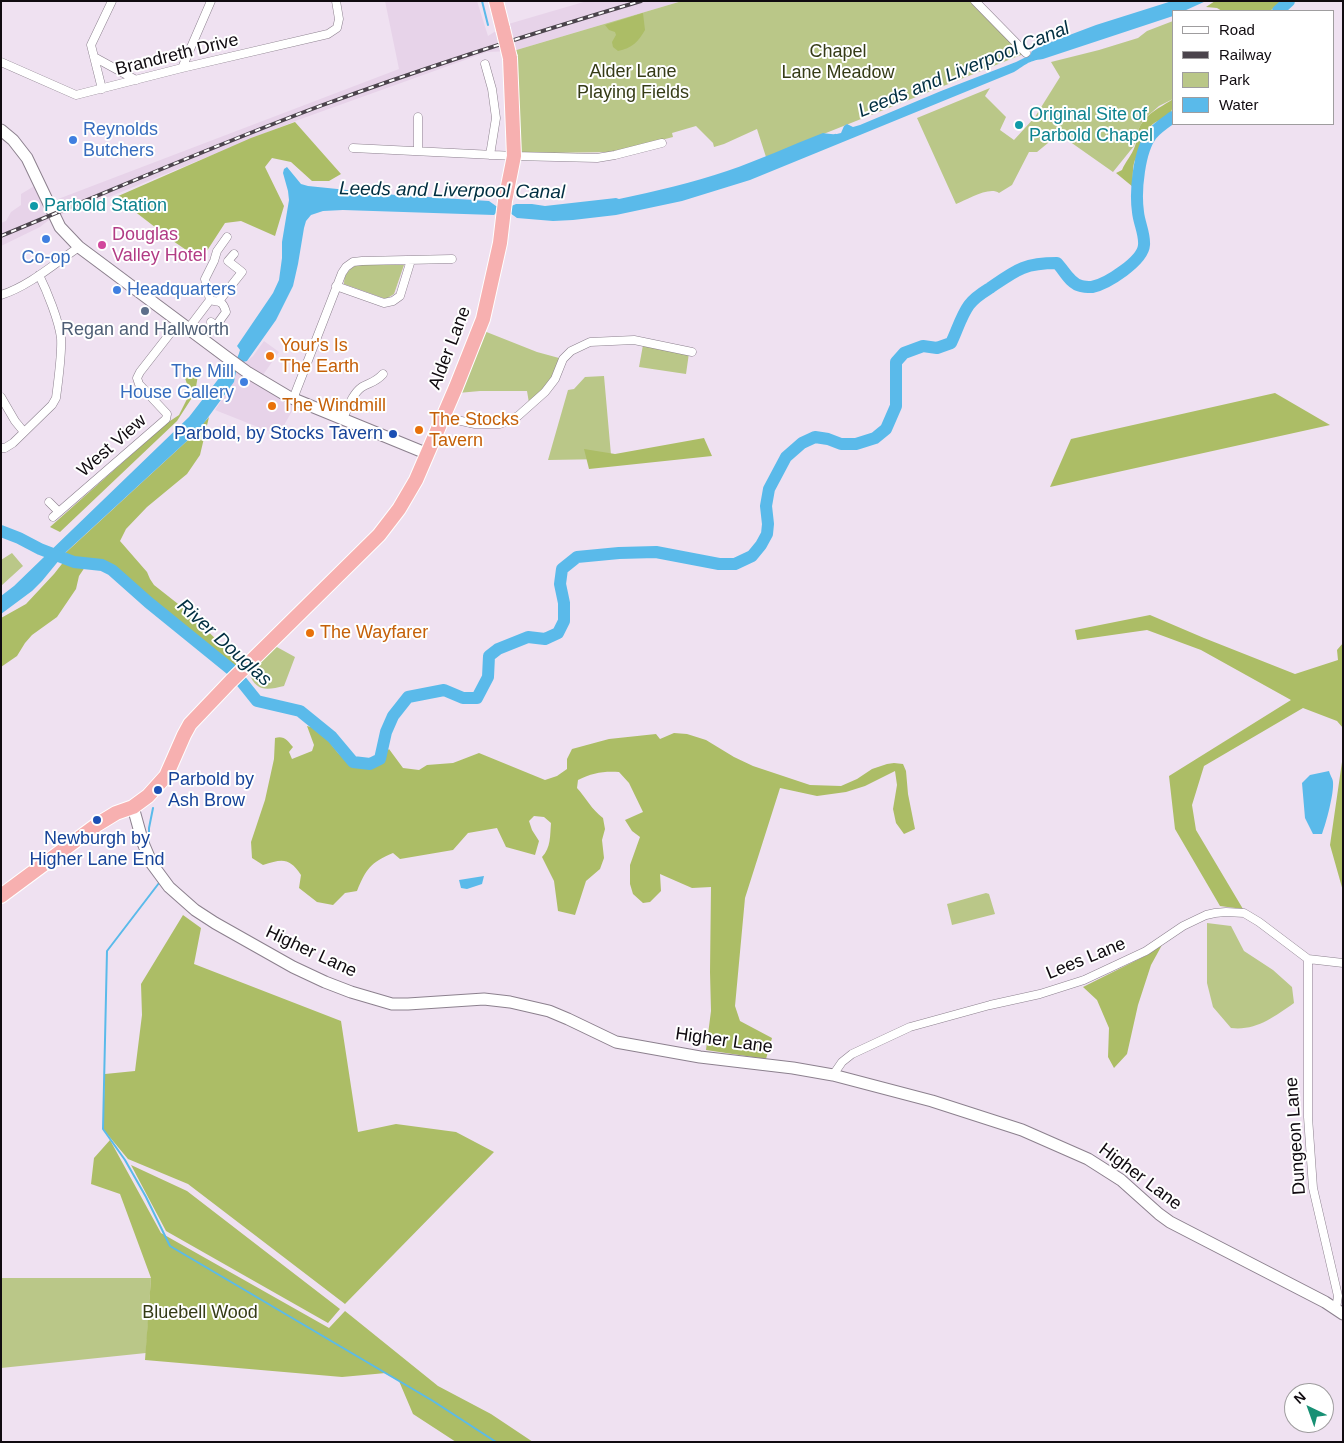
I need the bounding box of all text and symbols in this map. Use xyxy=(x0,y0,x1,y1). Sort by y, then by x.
legend xyxy=(1172,10,1334,125)
water label: Leeds and Liverpool Canal xyxy=(855,17,1073,123)
text: Road xyxy=(1219,21,1255,38)
street label: Brandreth Drive xyxy=(113,29,241,81)
park label: Chapel Lane Meadow xyxy=(781,41,895,84)
text: Railway xyxy=(1219,46,1272,63)
park label: Alder Lane Playing Fields xyxy=(577,61,689,104)
text: Park xyxy=(1219,71,1250,88)
text: Water xyxy=(1219,96,1258,113)
place label: Original Site of Parbold Chapel xyxy=(1029,104,1153,146)
place label: Reynolds Butchers xyxy=(83,119,158,162)
marker: Original Site of Parbold Chapel xyxy=(1013,119,1025,131)
marker: Reynolds Butchers xyxy=(67,134,79,146)
water label: Leeds and Liverpool Canal xyxy=(339,178,565,204)
place label: Parbold Station xyxy=(44,195,167,217)
marker: Parbold Station xyxy=(28,200,40,212)
place label: Douglas Valley Hotel xyxy=(112,224,207,266)
marker: Co-op xyxy=(40,233,52,245)
marker: Douglas Valley Hotel xyxy=(96,239,108,251)
place label: Co-op xyxy=(21,247,71,269)
place label: Headquarters xyxy=(127,279,236,301)
marker: Headquarters xyxy=(111,284,123,296)
street label: Alder Lane xyxy=(424,303,476,393)
marker: Regan and Hallworth xyxy=(139,305,151,317)
place label: Regan and Hallworth xyxy=(61,319,229,341)
place label: Your's Is The Earth xyxy=(280,335,359,378)
marker: Your's Is The Earth xyxy=(264,350,276,362)
place label: The Mill House Gallery xyxy=(120,361,234,404)
marker: The Mill House Gallery xyxy=(238,376,250,388)
place label: The Windmill xyxy=(282,395,386,417)
marker: The Windmill xyxy=(266,400,278,412)
place label: The Stocks Tavern xyxy=(429,409,519,452)
street label: West View xyxy=(73,410,151,482)
place label: Parbold, by Stocks Tavern xyxy=(174,423,383,445)
marker: The Stocks Tavern xyxy=(413,424,425,436)
marker: Parbold, by Stocks Tavern xyxy=(387,428,399,440)
water label: River Douglas xyxy=(172,595,276,691)
place label: The Wayfarer xyxy=(320,622,428,644)
marker: The Wayfarer xyxy=(304,627,316,639)
place label: Parbold by Ash Brow xyxy=(168,769,254,812)
marker: Parbold by Ash Brow xyxy=(152,784,164,796)
marker: Newburgh by Higher Lane End xyxy=(91,814,103,826)
place label: Newburgh by Higher Lane End xyxy=(29,828,165,871)
street label: Higher Lane xyxy=(262,921,360,983)
street label: Lees Lane xyxy=(1043,933,1129,985)
street label: Higher Lane xyxy=(674,1023,774,1059)
street label: Dungeon Lane xyxy=(1281,1076,1311,1196)
street label: Higher Lane xyxy=(1094,1139,1186,1215)
park label: Bluebell Wood xyxy=(142,1302,258,1324)
north arrow xyxy=(1284,1383,1334,1433)
text: N xyxy=(1291,1388,1309,1407)

